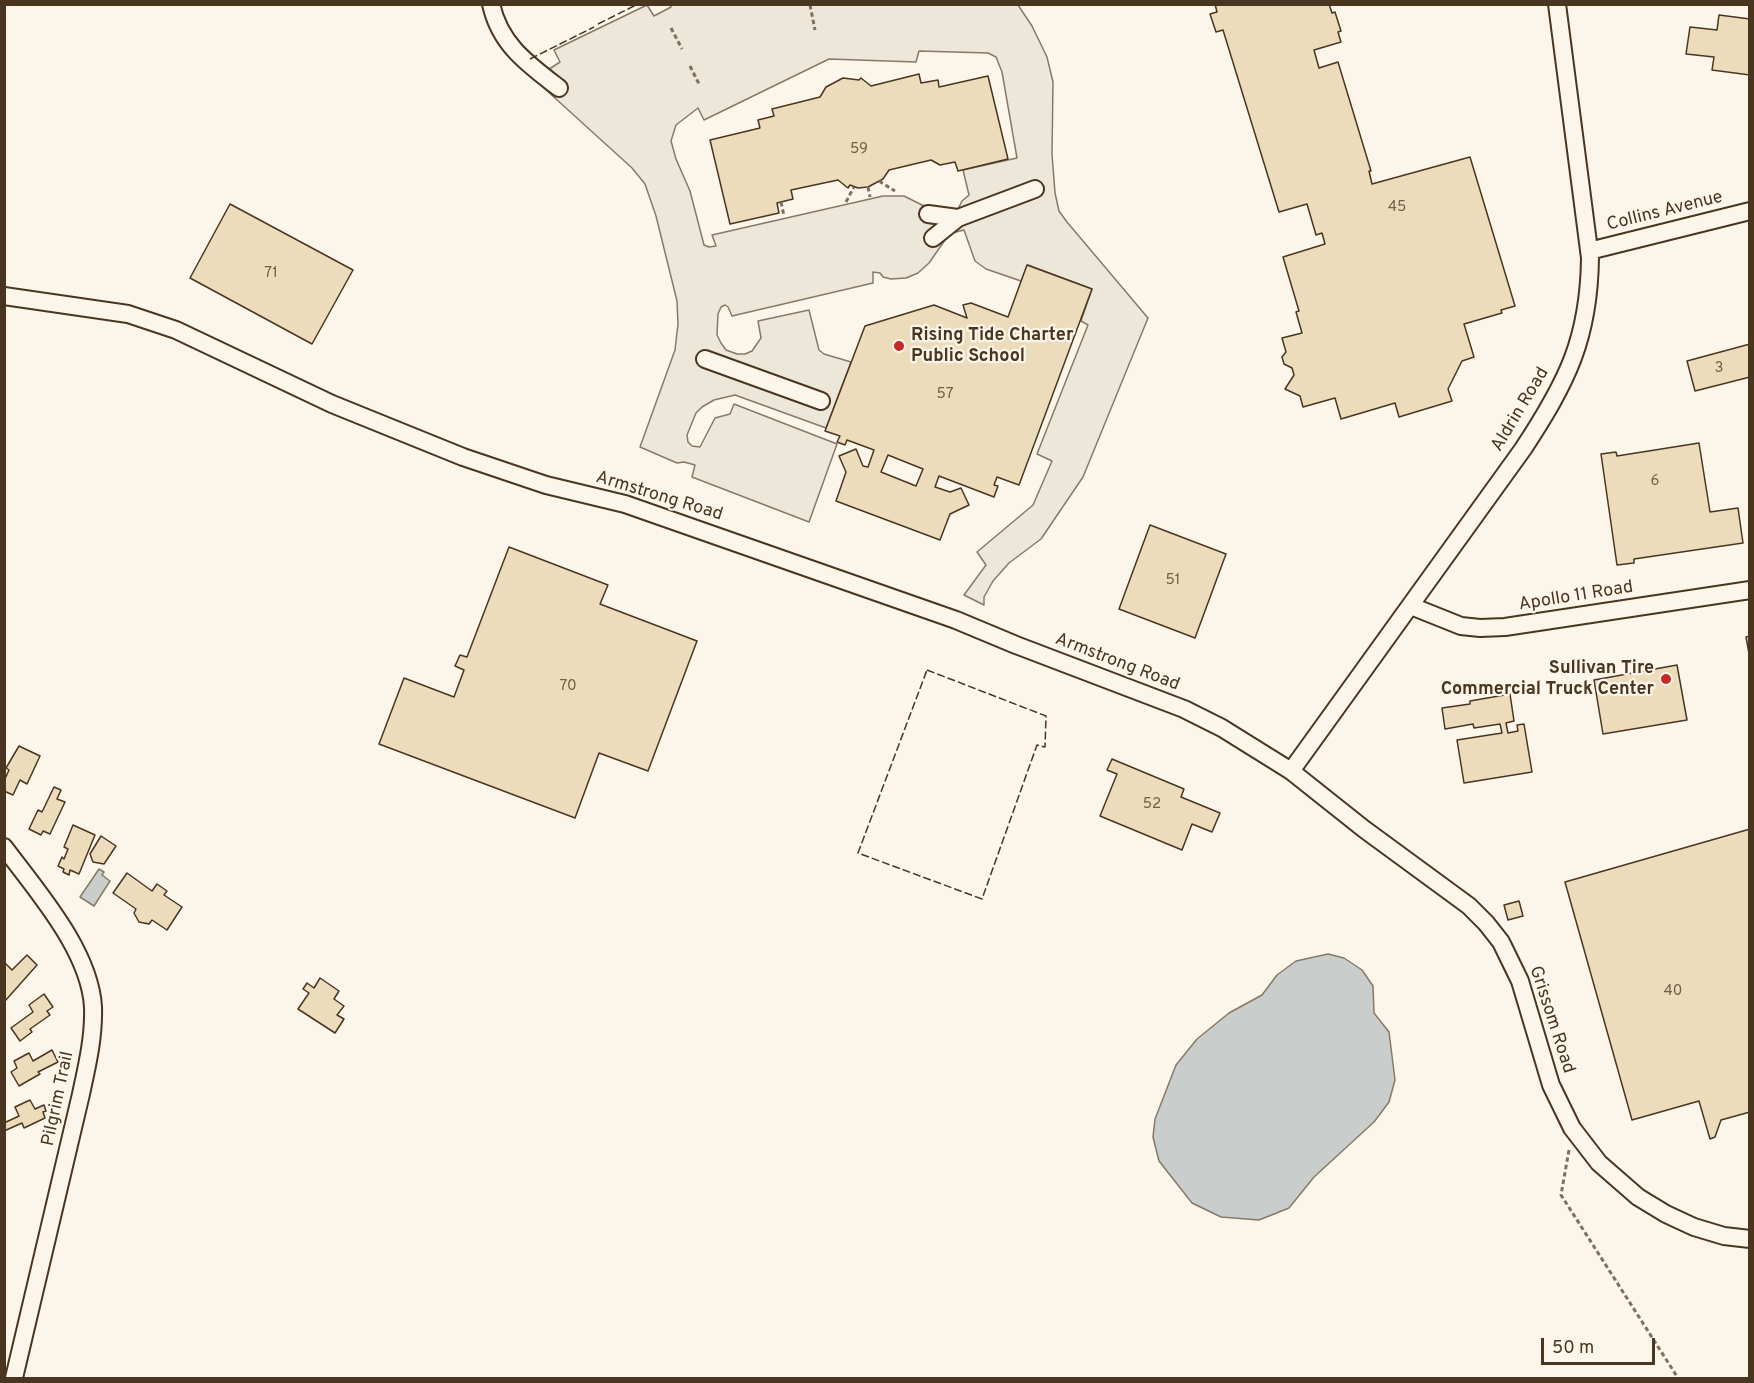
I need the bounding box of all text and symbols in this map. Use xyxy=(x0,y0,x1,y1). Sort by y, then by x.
house number: 59 xyxy=(850,141,868,159)
street label: Collins Avenue xyxy=(1605,187,1725,237)
house number: 45 xyxy=(1388,199,1406,217)
house number: 71 xyxy=(264,265,278,283)
place label: Rising Tide Charter Public School xyxy=(911,325,1073,368)
marker: Rising Tide Charter Public School xyxy=(892,339,906,353)
house number: 3 xyxy=(1714,360,1724,378)
street label: Aldrin Road xyxy=(1487,364,1555,456)
house number: 57 xyxy=(937,386,953,404)
street label: Armstrong Road xyxy=(593,467,725,527)
house number: 6 xyxy=(1651,473,1659,491)
house number: 51 xyxy=(1166,572,1180,590)
street label: Apollo 11 Road xyxy=(1517,577,1635,617)
street label: Armstrong Road xyxy=(1052,629,1182,697)
place label: Sullivan Tire Commercial Truck Center xyxy=(1441,658,1654,700)
marker: Sullivan Tire Commercial Truck Center xyxy=(1659,672,1673,686)
house number: 70 xyxy=(559,678,577,696)
house number: 52 xyxy=(1143,796,1161,814)
street label: Grissom Road xyxy=(1523,964,1579,1076)
house number: 40 xyxy=(1664,983,1682,1001)
street label: Pilgrim Trail xyxy=(38,1050,80,1148)
scale bar xyxy=(1544,1326,1658,1364)
text: 50 m xyxy=(1552,1337,1594,1360)

